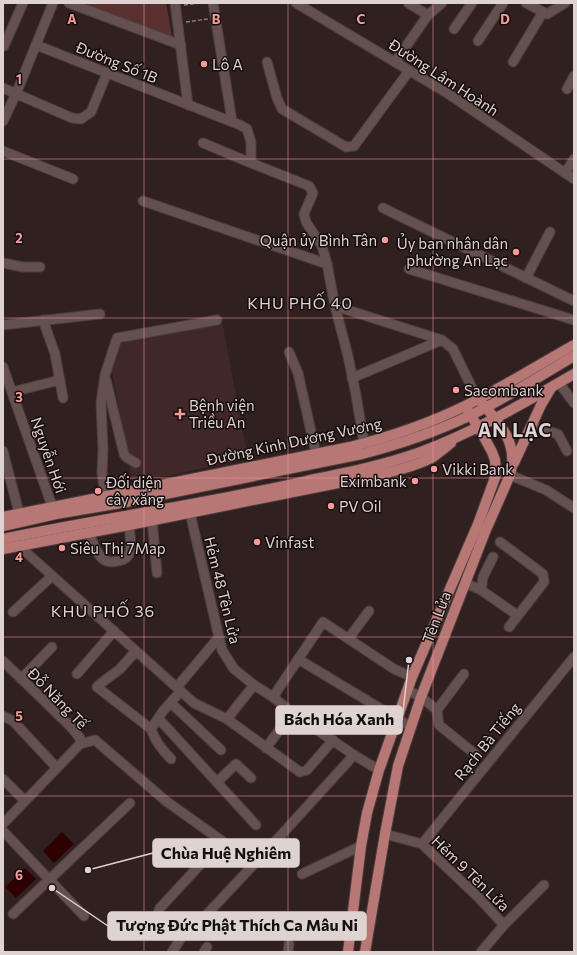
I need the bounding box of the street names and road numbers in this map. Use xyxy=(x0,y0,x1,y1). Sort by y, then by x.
street label: Đường Lâm Hoành xyxy=(385,34,502,119)
street label: Đường Số 1B xyxy=(73,37,161,87)
street label: Đường Kinh Dương Vương xyxy=(204,414,383,469)
street label: Nguyễn Hới xyxy=(28,415,70,495)
street label: Hẻm 48 Tên Lửa xyxy=(201,535,245,645)
street label: Tên Lửa xyxy=(418,589,454,645)
street label: Đỗ Năng Tế xyxy=(24,663,93,734)
street label: Rạch Bà Tiếng xyxy=(450,698,524,784)
street label: Hẻm 9 Tên Lửa xyxy=(428,831,514,915)

